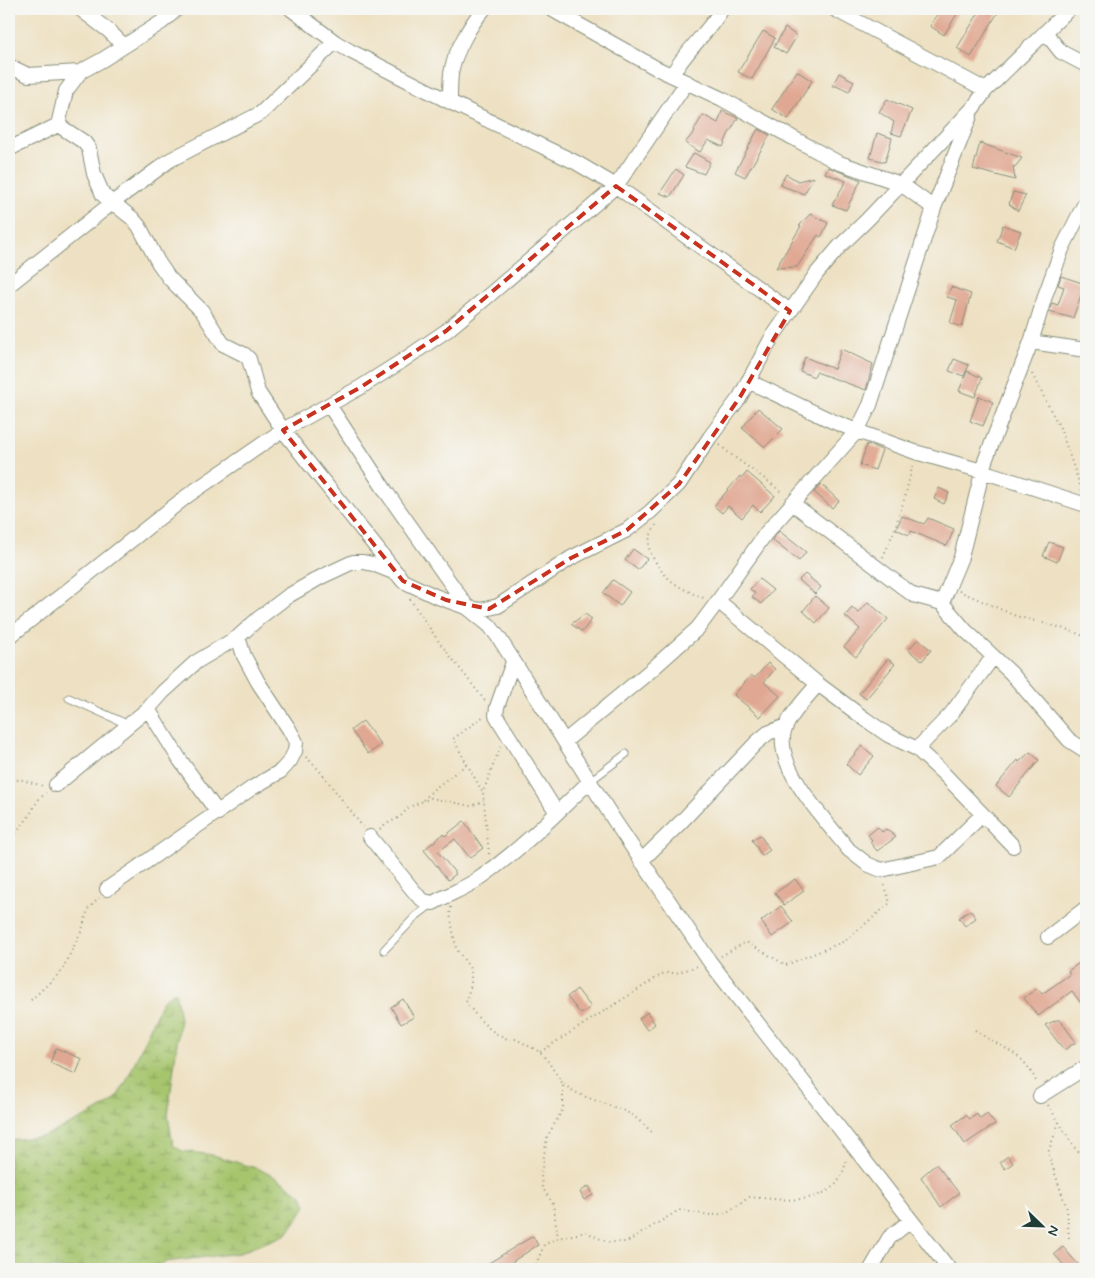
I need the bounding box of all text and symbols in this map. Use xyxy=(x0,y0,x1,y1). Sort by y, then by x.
north arrow xyxy=(1018,1200,1068,1250)
text: N xyxy=(1043,1223,1063,1238)

